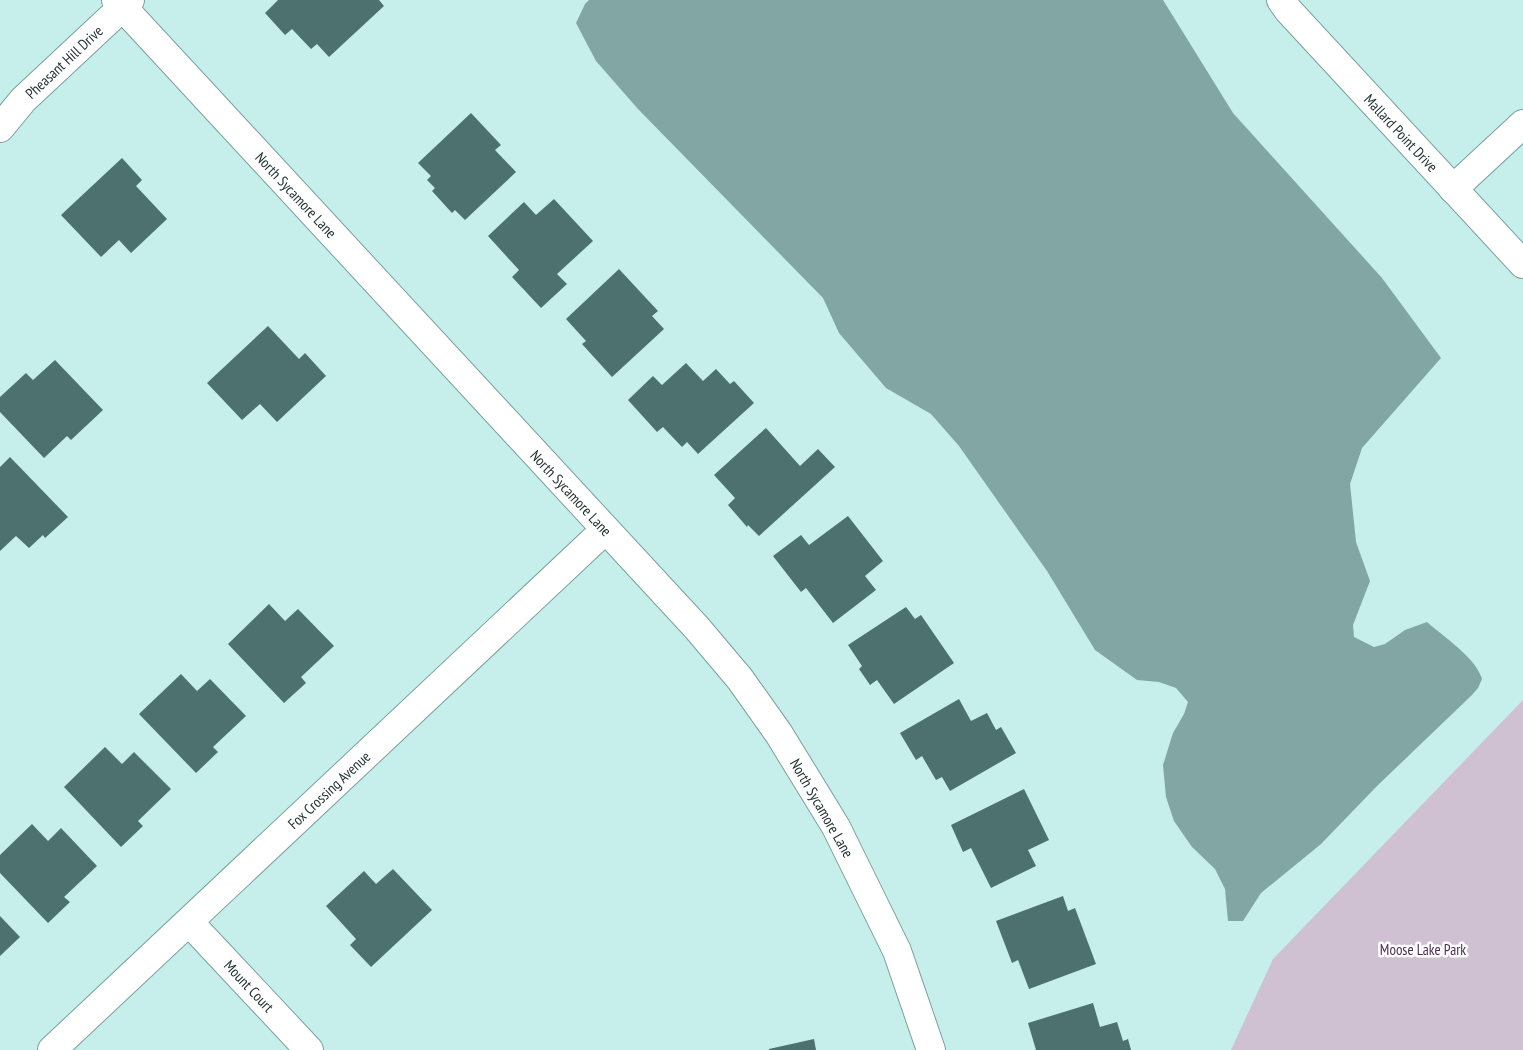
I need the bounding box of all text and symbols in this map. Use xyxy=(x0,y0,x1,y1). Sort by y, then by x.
street label: Pheasant Hill Drive xyxy=(21,21,107,103)
street label: Mallard Point Drive xyxy=(1360,90,1442,176)
street label: North Sycamore Lane xyxy=(251,148,341,242)
street label: North Sycamore Lane xyxy=(526,446,616,540)
street label: Fox Crossing Avenue xyxy=(284,747,374,833)
street label: North Sycamore Lane xyxy=(786,755,858,861)
park label: Moose Lake Park xyxy=(1380,940,1466,959)
street label: Mount Court xyxy=(220,956,278,1016)

